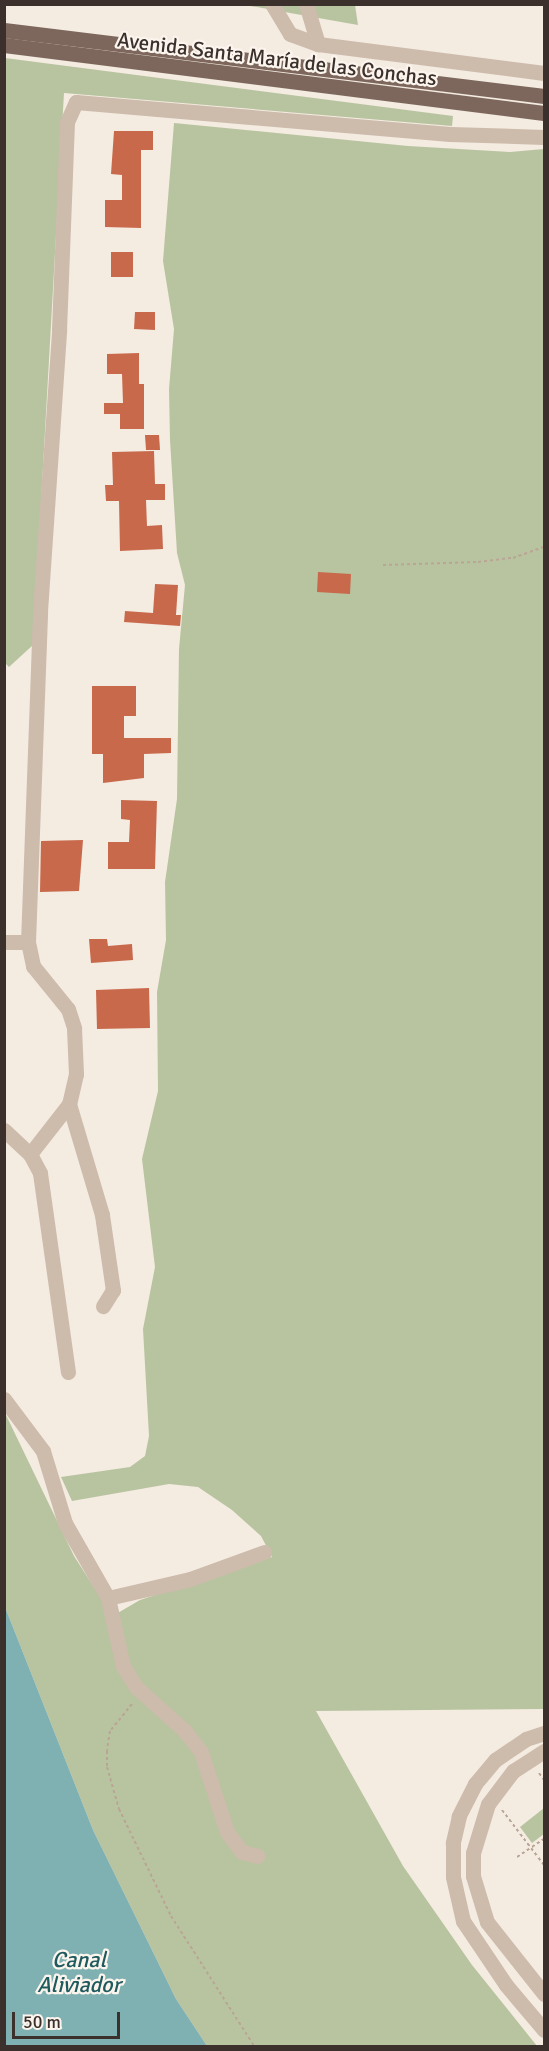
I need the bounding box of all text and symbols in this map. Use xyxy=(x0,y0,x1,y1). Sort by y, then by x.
street label: Avenida Santa María de las Conchas xyxy=(116,27,438,91)
water label: Canal Aliviador xyxy=(37,1946,121,1998)
scale bar xyxy=(15,2000,123,2038)
text: 50 m xyxy=(23,2011,61,2033)

